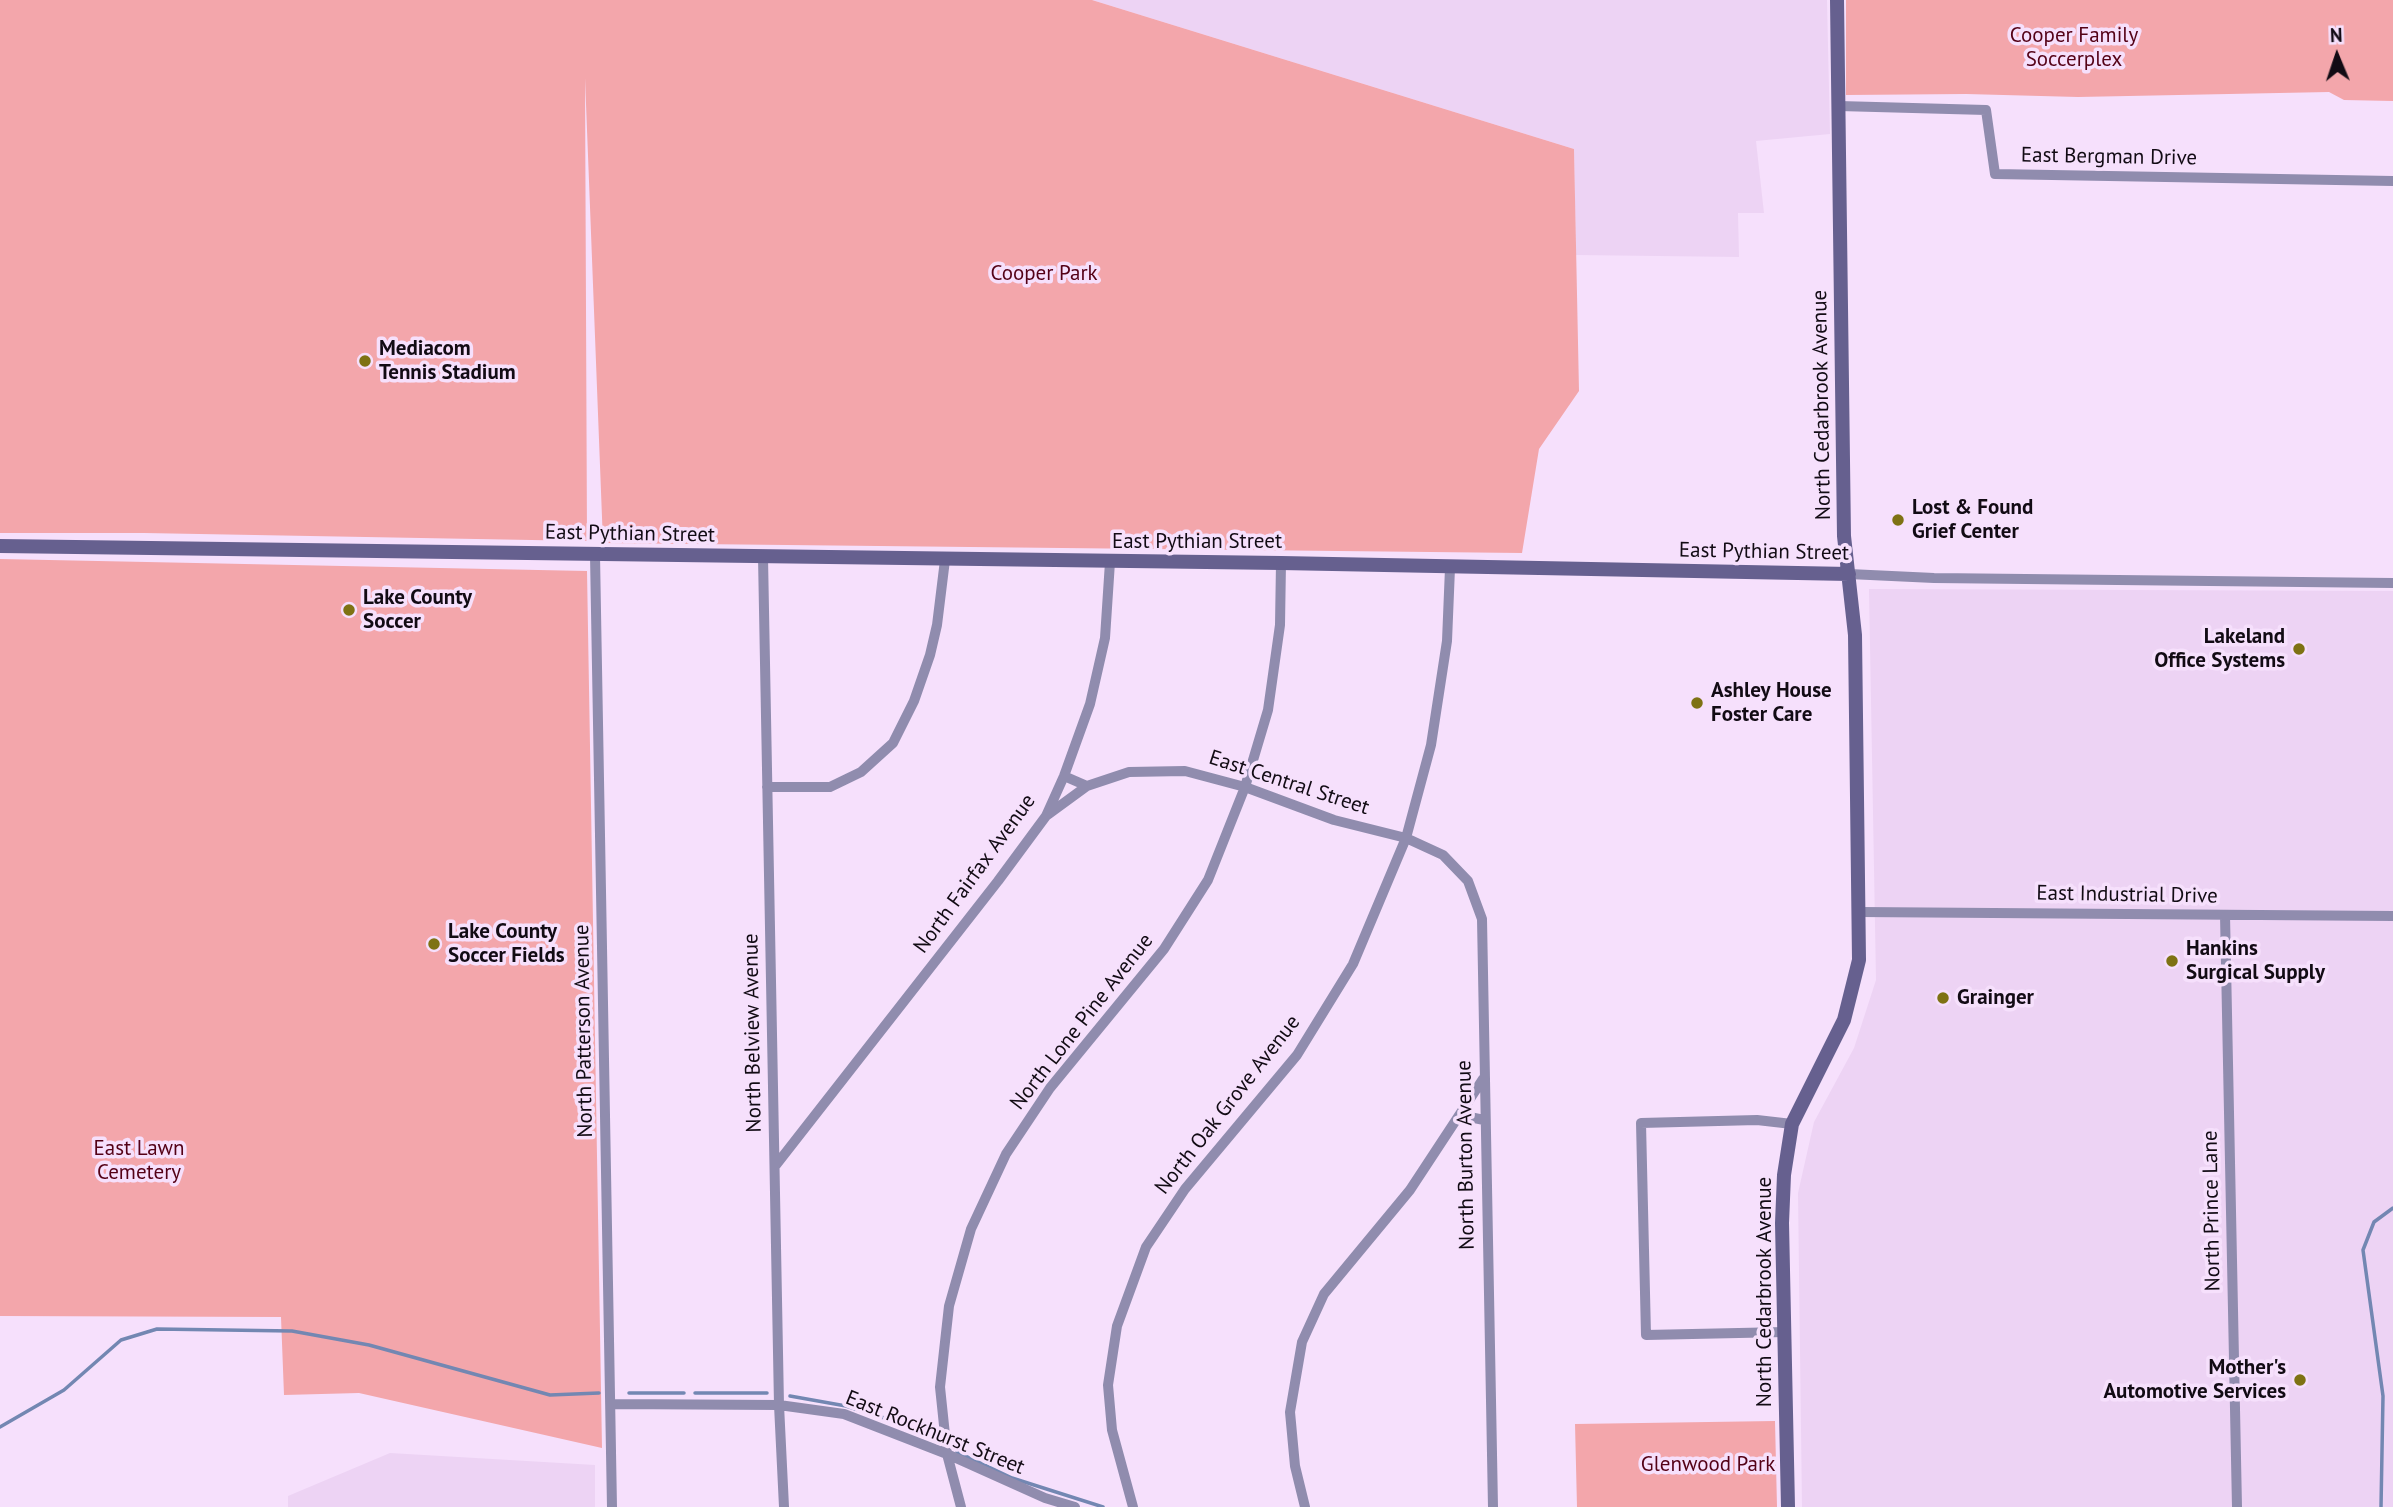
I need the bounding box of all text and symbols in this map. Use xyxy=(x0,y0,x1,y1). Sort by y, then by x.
north arrow xyxy=(2302,21,2372,91)
park label: Cooper Family Soccerplex xyxy=(2010,23,2138,73)
text: N xyxy=(2330,23,2343,47)
street label: East Bergman Drive xyxy=(2021,143,2197,171)
park label: Cooper Park xyxy=(990,261,1098,287)
street label: North Cedarbrook Avenue xyxy=(1807,290,1837,520)
place label: Mediacom Tennis Stadium xyxy=(379,336,516,386)
marker: Mediacom Tennis Stadium xyxy=(357,353,373,369)
place label: Lost & Found Grief Center xyxy=(1912,495,2033,545)
marker: Lost & Found Grief Center xyxy=(1890,512,1906,528)
street label: East Pythian Street xyxy=(545,520,715,548)
street label: East Pythian Street xyxy=(1112,529,1282,555)
street label: East Pythian Street xyxy=(1679,538,1849,566)
place label: Lake County Soccer xyxy=(363,585,472,635)
marker: Lake County Soccer xyxy=(341,602,357,618)
place label: Lakeland Office Systems xyxy=(2154,624,2285,674)
marker: Lakeland Office Systems xyxy=(2291,641,2307,657)
place label: Ashley House Foster Care xyxy=(1711,678,1832,728)
marker: Ashley House Foster Care xyxy=(1689,695,1705,711)
street label: East Central Street xyxy=(1206,745,1372,821)
street label: North Fairfax Avenue xyxy=(909,790,1041,958)
street label: East Industrial Drive xyxy=(2036,881,2218,909)
place label: Lake County Soccer Fields xyxy=(448,919,565,969)
street label: North Patterson Avenue xyxy=(570,924,598,1138)
street label: North Lone Pine Avenue xyxy=(1005,929,1159,1115)
street label: North Belview Avenue xyxy=(739,933,767,1133)
marker: Lake County Soccer Fields xyxy=(426,936,442,952)
place label: Hankins Surgical Supply xyxy=(2186,936,2325,986)
marker: Hankins Surgical Supply xyxy=(2164,953,2180,969)
place label: Grainger xyxy=(1957,985,2034,1011)
marker: Grainger xyxy=(1935,990,1951,1006)
street label: North Oak Grove Avenue xyxy=(1150,1010,1306,1200)
street label: North Burton Avenue xyxy=(1452,1060,1480,1250)
street label: North Prince Lane xyxy=(2198,1130,2226,1292)
park label: East Lawn Cemetery xyxy=(93,1136,185,1186)
street label: North Cedarbrook Avenue xyxy=(1752,1177,1778,1407)
place label: Mother's Automotive Services xyxy=(2103,1355,2286,1405)
marker: Mother's Automotive Services xyxy=(2292,1372,2308,1388)
street label: East Rockhurst Street xyxy=(842,1386,1028,1480)
park label: Glenwood Park xyxy=(1641,1452,1775,1478)

